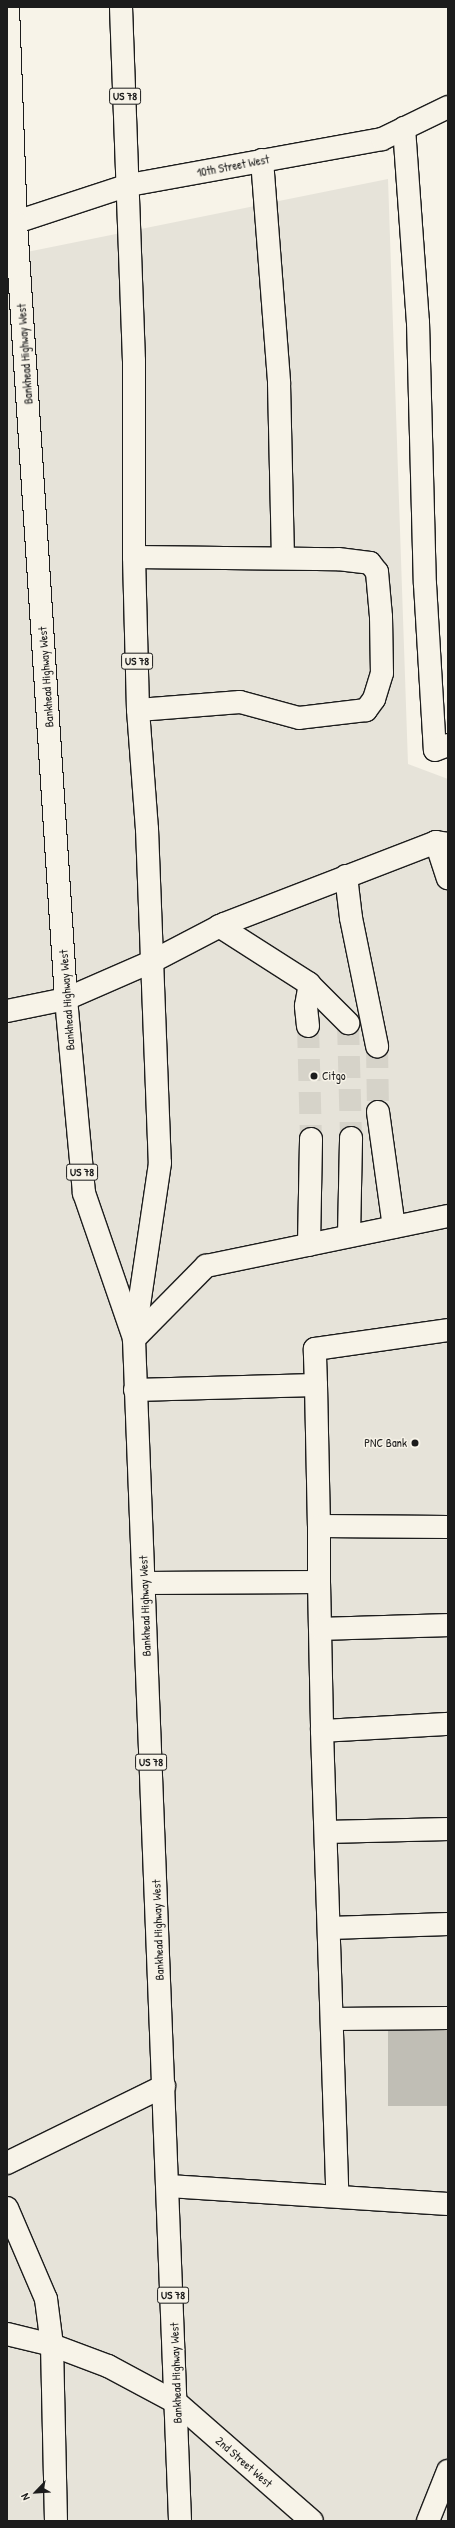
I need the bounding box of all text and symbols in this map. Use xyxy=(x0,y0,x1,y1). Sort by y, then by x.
road number: US 78 xyxy=(109,87,141,105)
street label: 10th Street West xyxy=(196,152,270,180)
street label: Bankhead Highway West xyxy=(14,303,36,405)
street label: Bankhead Highway West xyxy=(35,626,57,728)
road number: US 78 xyxy=(121,652,153,670)
street label: Bankhead Highway West xyxy=(56,949,78,1051)
place label: Citgo xyxy=(322,1069,346,1083)
marker: Citgo xyxy=(309,1071,319,1081)
road number: US 78 xyxy=(66,1163,98,1181)
place label: PNC Bank xyxy=(364,1436,407,1450)
marker: PNC Bank xyxy=(410,1438,420,1448)
street label: Bankhead Highway West xyxy=(136,1555,154,1657)
road number: US 78 xyxy=(135,1753,167,1771)
street label: Bankhead Highway West xyxy=(149,1879,167,1981)
road number: US 78 xyxy=(157,2286,189,2304)
street label: Bankhead Highway West xyxy=(167,2322,185,2424)
street label: 2nd Street West xyxy=(213,2434,275,2490)
north arrow xyxy=(16,2472,56,2512)
text: N xyxy=(18,2491,33,2503)

